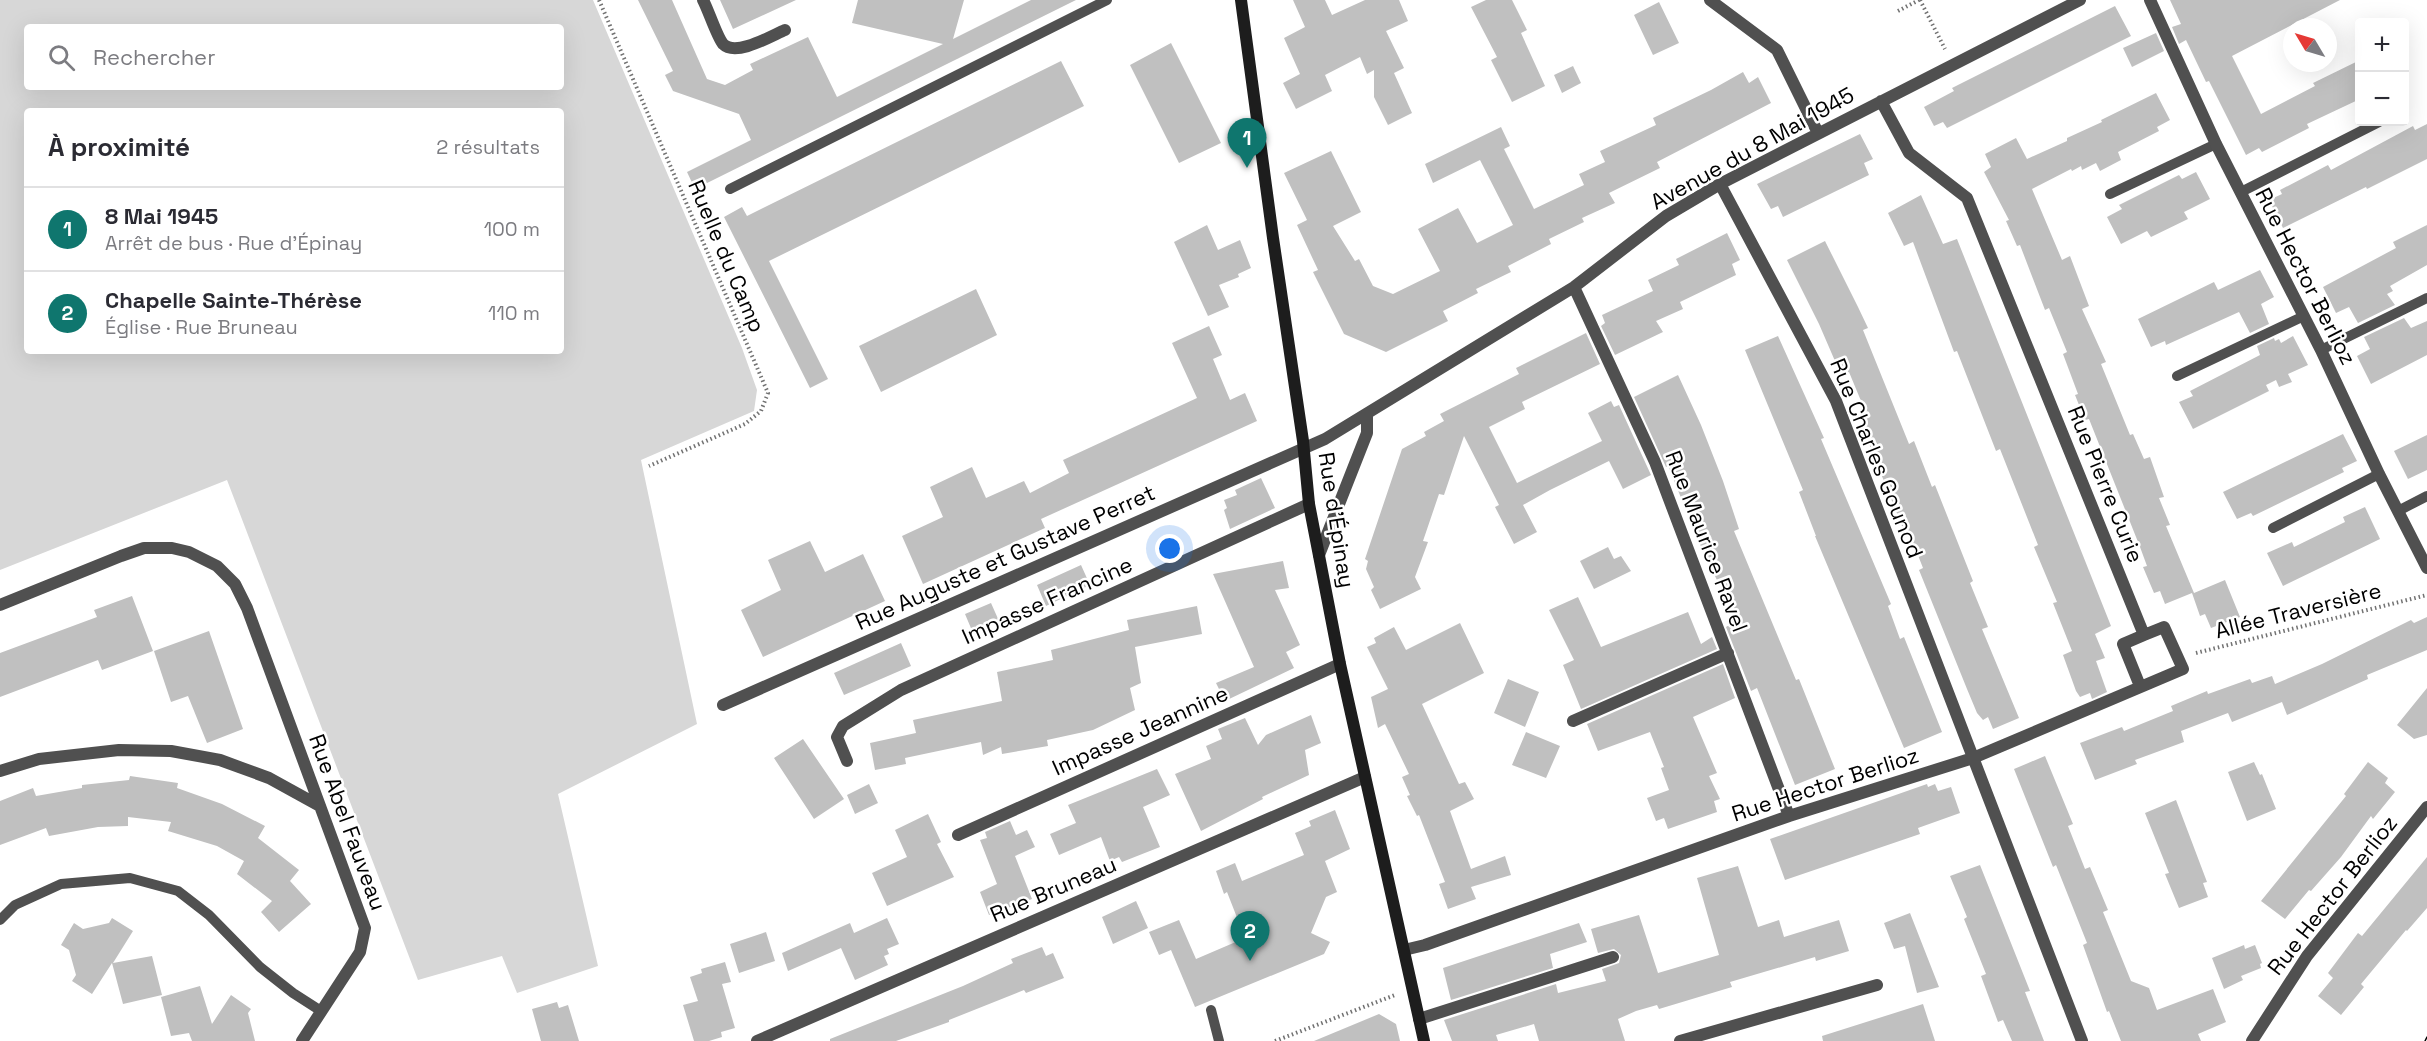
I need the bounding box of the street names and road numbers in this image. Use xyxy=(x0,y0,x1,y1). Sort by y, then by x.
street label: Avenue du 8 Mai 1945 xyxy=(1645,80,1859,216)
street label: Ruelle du Camp xyxy=(682,176,772,336)
street label: Rue Hector Berlioz xyxy=(2249,183,2363,369)
street label: Rue Charles Gounod xyxy=(1824,354,1930,562)
street label: Rue Pierre Curie xyxy=(2062,401,2150,567)
street label: Rue Maurice Ravel xyxy=(1659,446,1755,636)
street label: Rue d'Épinay xyxy=(1312,450,1362,590)
street label: Rue Auguste et Gustave Perret xyxy=(851,478,1159,636)
street label: Impasse Francine xyxy=(957,550,1137,650)
street label: Allée Traversière xyxy=(2212,576,2384,644)
street label: Impasse Jeannine xyxy=(1048,679,1232,781)
street label: Rue Abel Fauveau xyxy=(303,730,393,914)
street label: Rue Hector Berlioz xyxy=(1728,741,1922,827)
street label: Rue Hector Berlioz xyxy=(2261,810,2403,980)
street label: Rue Bruneau xyxy=(986,850,1120,928)

